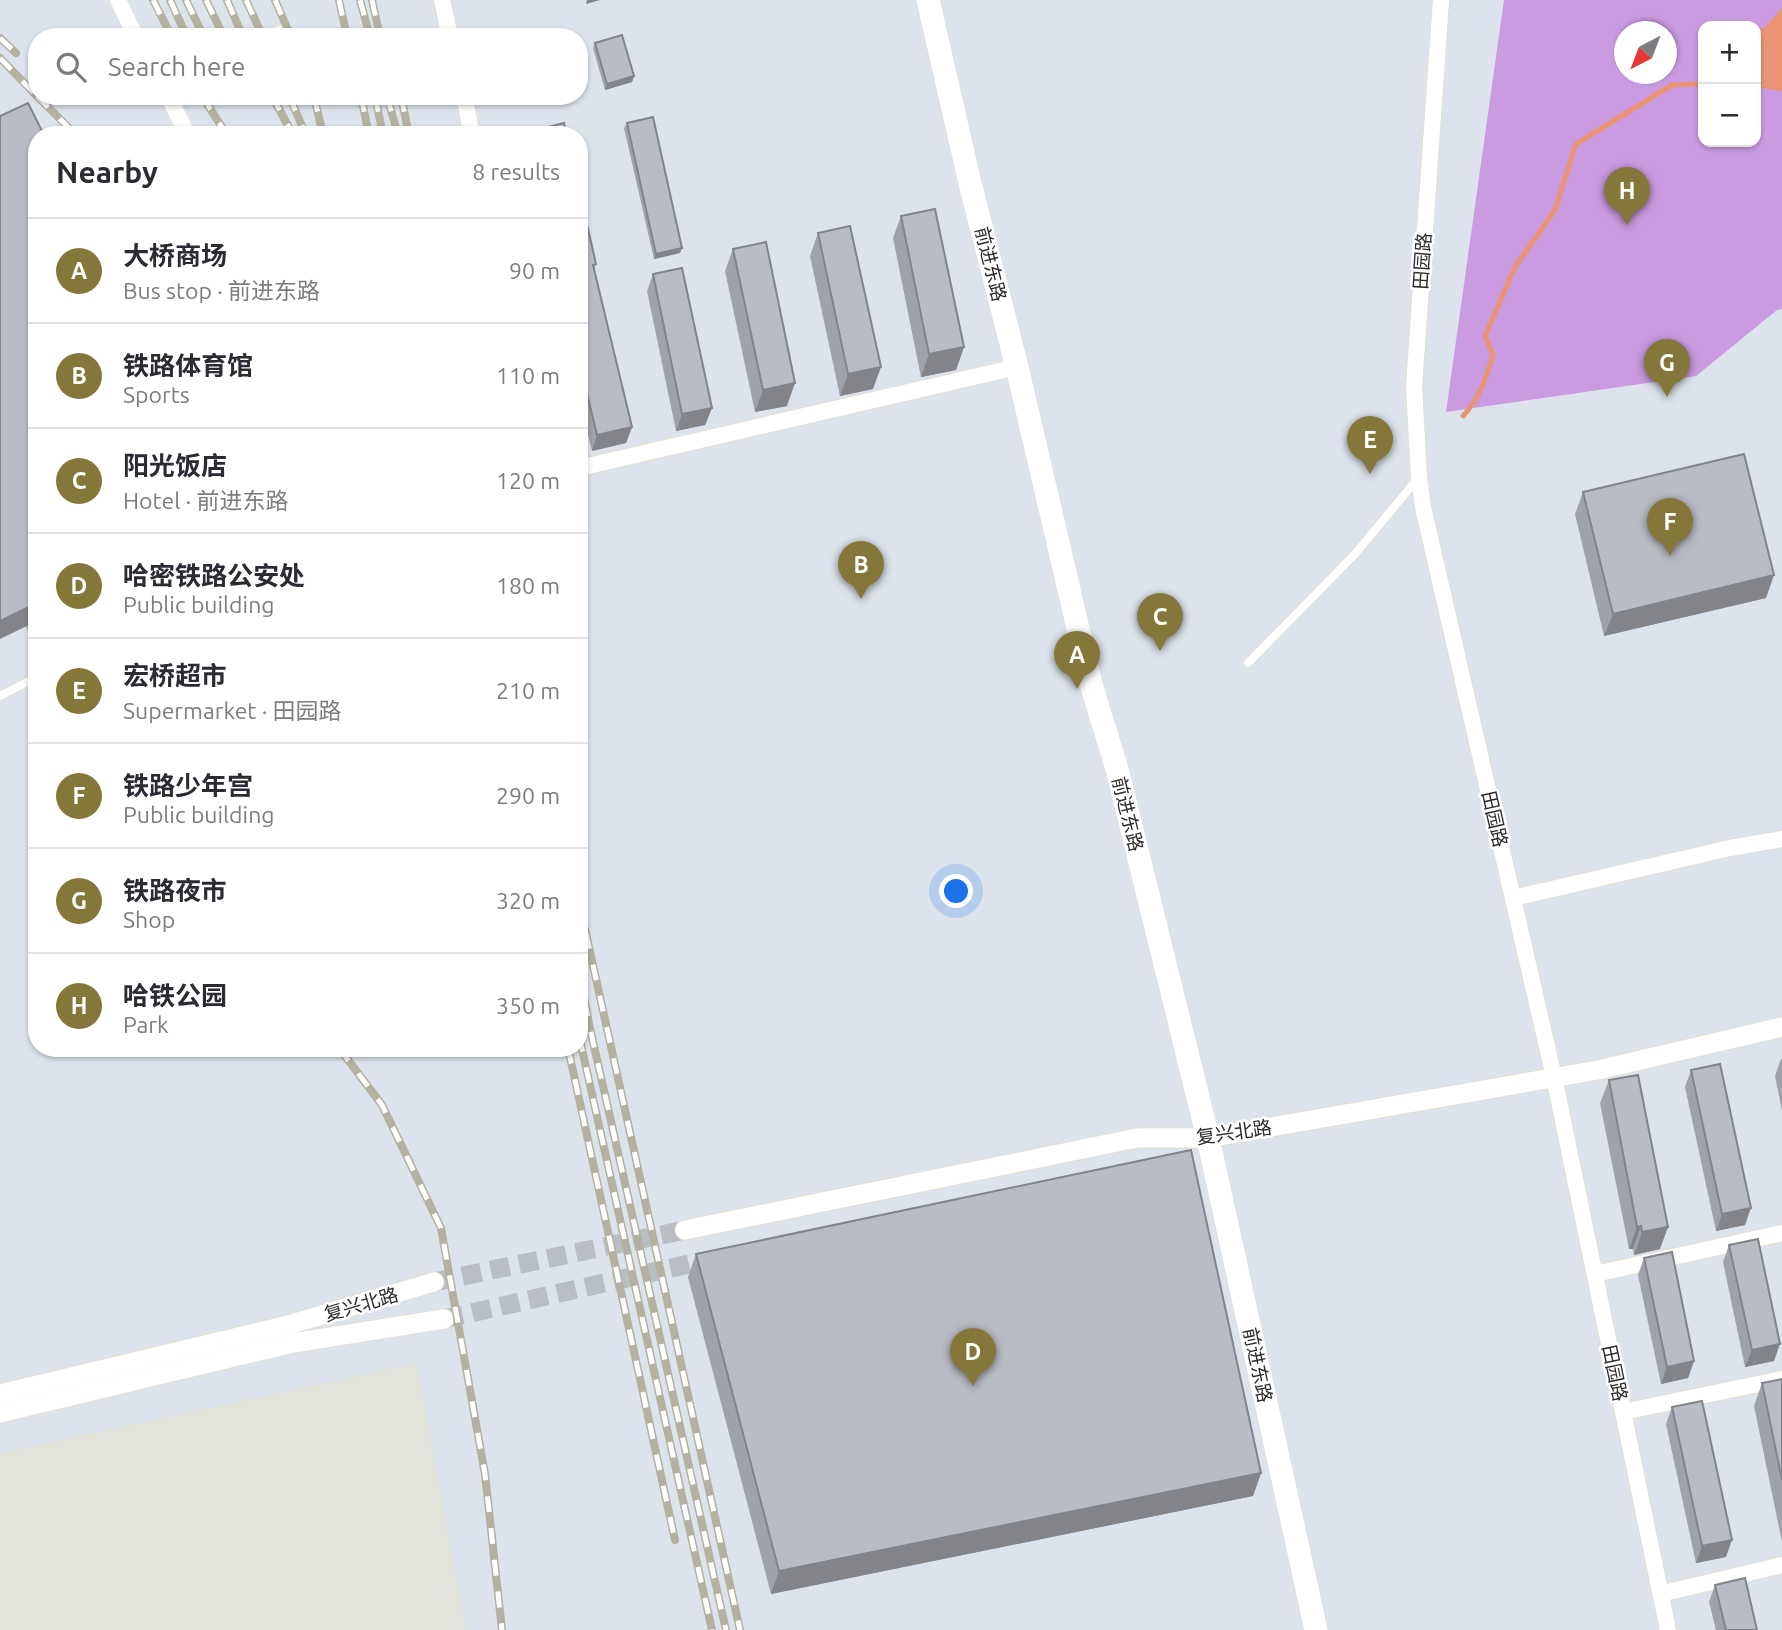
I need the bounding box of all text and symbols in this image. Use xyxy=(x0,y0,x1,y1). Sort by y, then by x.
north arrow xyxy=(1614,21,1677,84)
map controls xyxy=(1698,21,1761,147)
button: + xyxy=(1698,21,1761,84)
search box xyxy=(28,28,588,105)
icon: search xyxy=(52,48,90,86)
text: Search here xyxy=(108,52,245,81)
button: − xyxy=(1698,84,1761,147)
text: Nearby xyxy=(56,155,158,189)
text: 8 results xyxy=(472,159,560,184)
pin: H xyxy=(1604,167,1650,225)
street label: 前进东路 xyxy=(971,224,1011,304)
street label: 田园路 xyxy=(1409,232,1435,290)
text: 大桥商场 xyxy=(123,241,227,270)
text: A xyxy=(71,258,87,283)
text: 90 m xyxy=(509,258,560,283)
text: Bus stop · 前进东路 xyxy=(123,278,320,303)
pin: G xyxy=(1644,339,1690,397)
text: 铁路体育馆 xyxy=(123,351,253,380)
text: B xyxy=(71,363,87,388)
text: 110 m xyxy=(496,363,560,388)
text: Sports xyxy=(123,382,190,407)
pin: E xyxy=(1347,416,1393,474)
text: 阳光饭店 xyxy=(123,451,227,480)
text: C xyxy=(72,468,86,493)
text: 120 m xyxy=(496,468,560,493)
text: Hotel · 前进东路 xyxy=(123,488,288,513)
pin: F xyxy=(1647,498,1693,556)
pin: B xyxy=(838,541,884,599)
text: 哈密铁路公安处 xyxy=(123,561,305,590)
text: D xyxy=(71,573,87,598)
text: 180 m xyxy=(496,573,560,598)
text: Public building xyxy=(123,592,275,617)
pin: C xyxy=(1137,593,1183,651)
pin: A xyxy=(1054,631,1100,689)
text: 宏桥超市 xyxy=(123,661,227,690)
text: E xyxy=(72,678,86,703)
text: 210 m xyxy=(496,678,560,703)
text: Supermarket · 田园路 xyxy=(123,698,342,723)
text: 铁路少年宫 xyxy=(123,771,253,800)
street label: 前进东路 xyxy=(1108,774,1148,854)
text: F xyxy=(73,783,85,808)
text: 290 m xyxy=(496,783,560,808)
street label: 田园路 xyxy=(1478,789,1512,849)
text: Public building xyxy=(123,802,275,827)
your location xyxy=(939,874,973,908)
text: 铁路夜市 xyxy=(123,876,227,905)
text: G xyxy=(71,888,87,913)
text: 320 m xyxy=(496,888,560,913)
text: Shop xyxy=(123,907,175,932)
text: 哈铁公园 xyxy=(123,981,227,1010)
text: H xyxy=(71,993,87,1018)
text: 350 m xyxy=(496,993,560,1018)
text: Park xyxy=(123,1012,169,1037)
street label: 复兴北路 xyxy=(1195,1116,1273,1148)
street label: 复兴北路 xyxy=(321,1283,401,1325)
street label: 前进东路 xyxy=(1239,1326,1277,1404)
pin: D xyxy=(950,1328,996,1386)
street label: 田园路 xyxy=(1598,1343,1632,1403)

